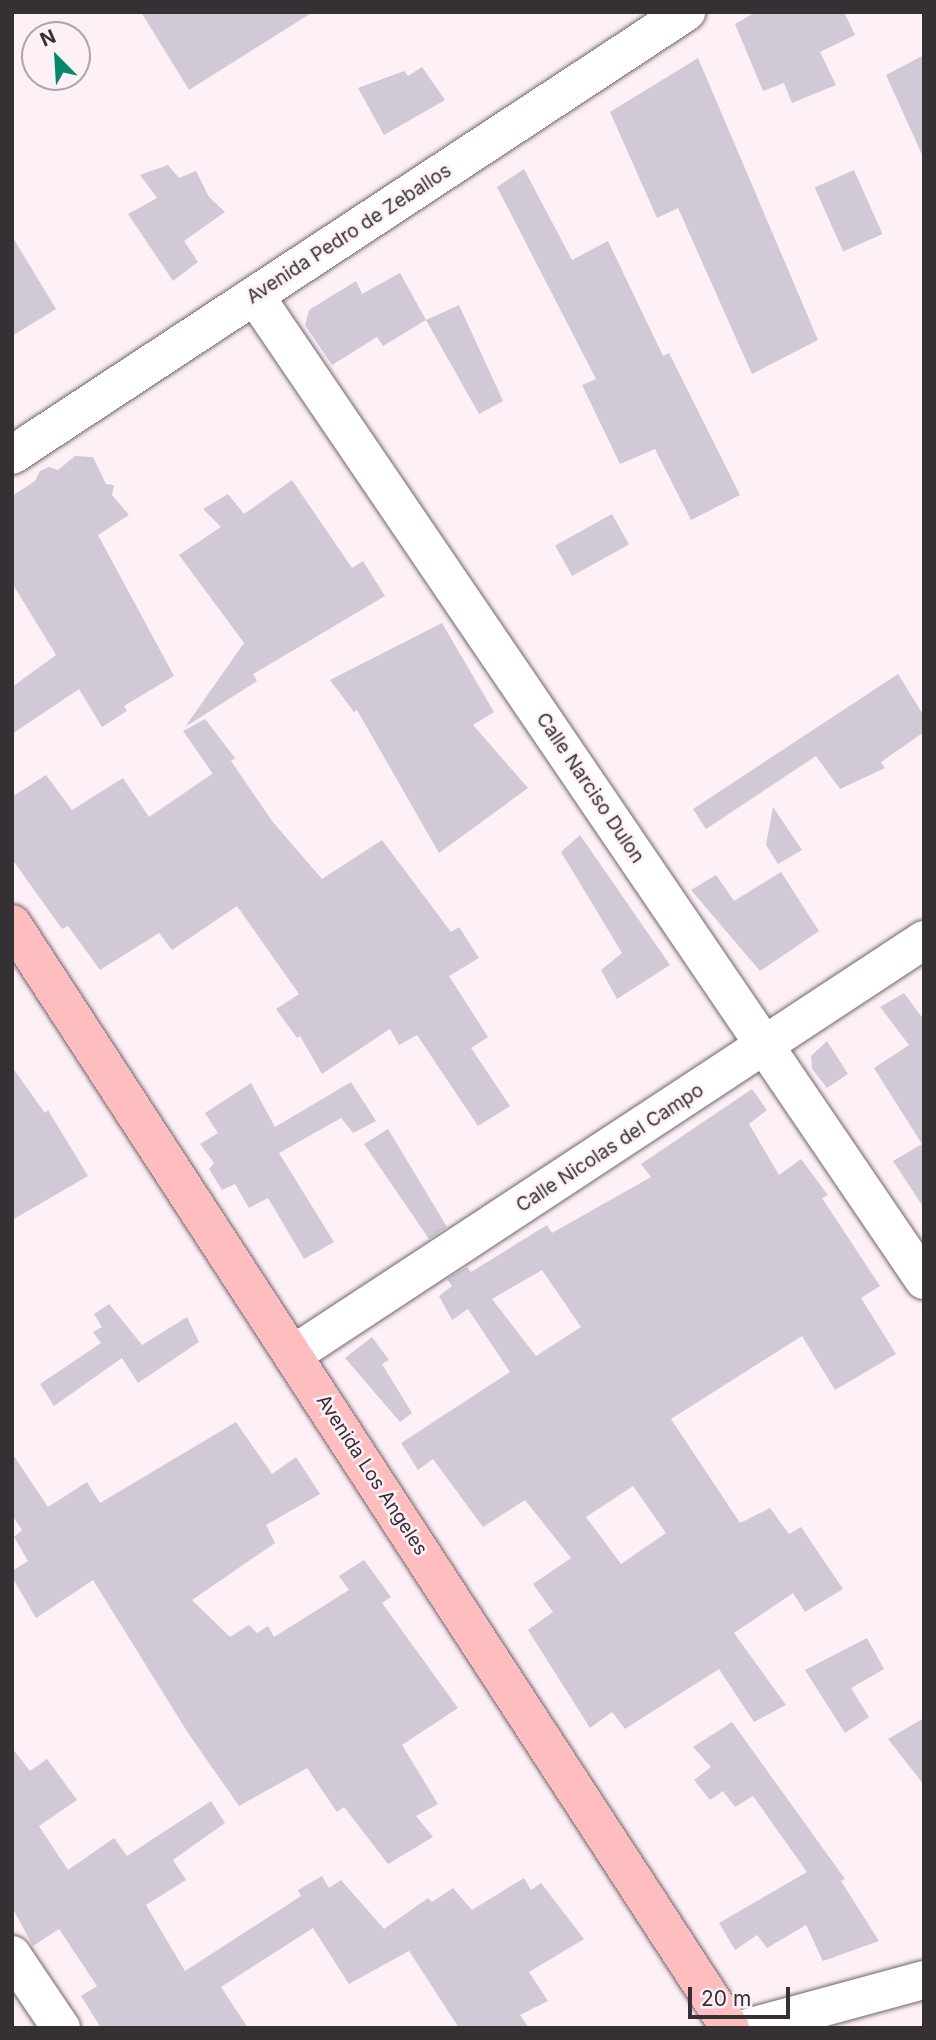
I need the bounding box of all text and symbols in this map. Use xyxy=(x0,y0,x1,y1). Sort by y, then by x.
north arrow xyxy=(21,21,91,91)
text: N xyxy=(37,25,59,52)
street label: Avenida Pedro de Zeballos xyxy=(242,159,456,309)
street label: Calle Narciso Dulon xyxy=(531,709,649,867)
street label: Calle Nicolas del Campo xyxy=(512,1079,708,1217)
street label: Avenida Los Angeles xyxy=(312,1390,432,1560)
scale bar xyxy=(691,1974,792,2018)
text: 20 m xyxy=(701,1986,751,2011)

